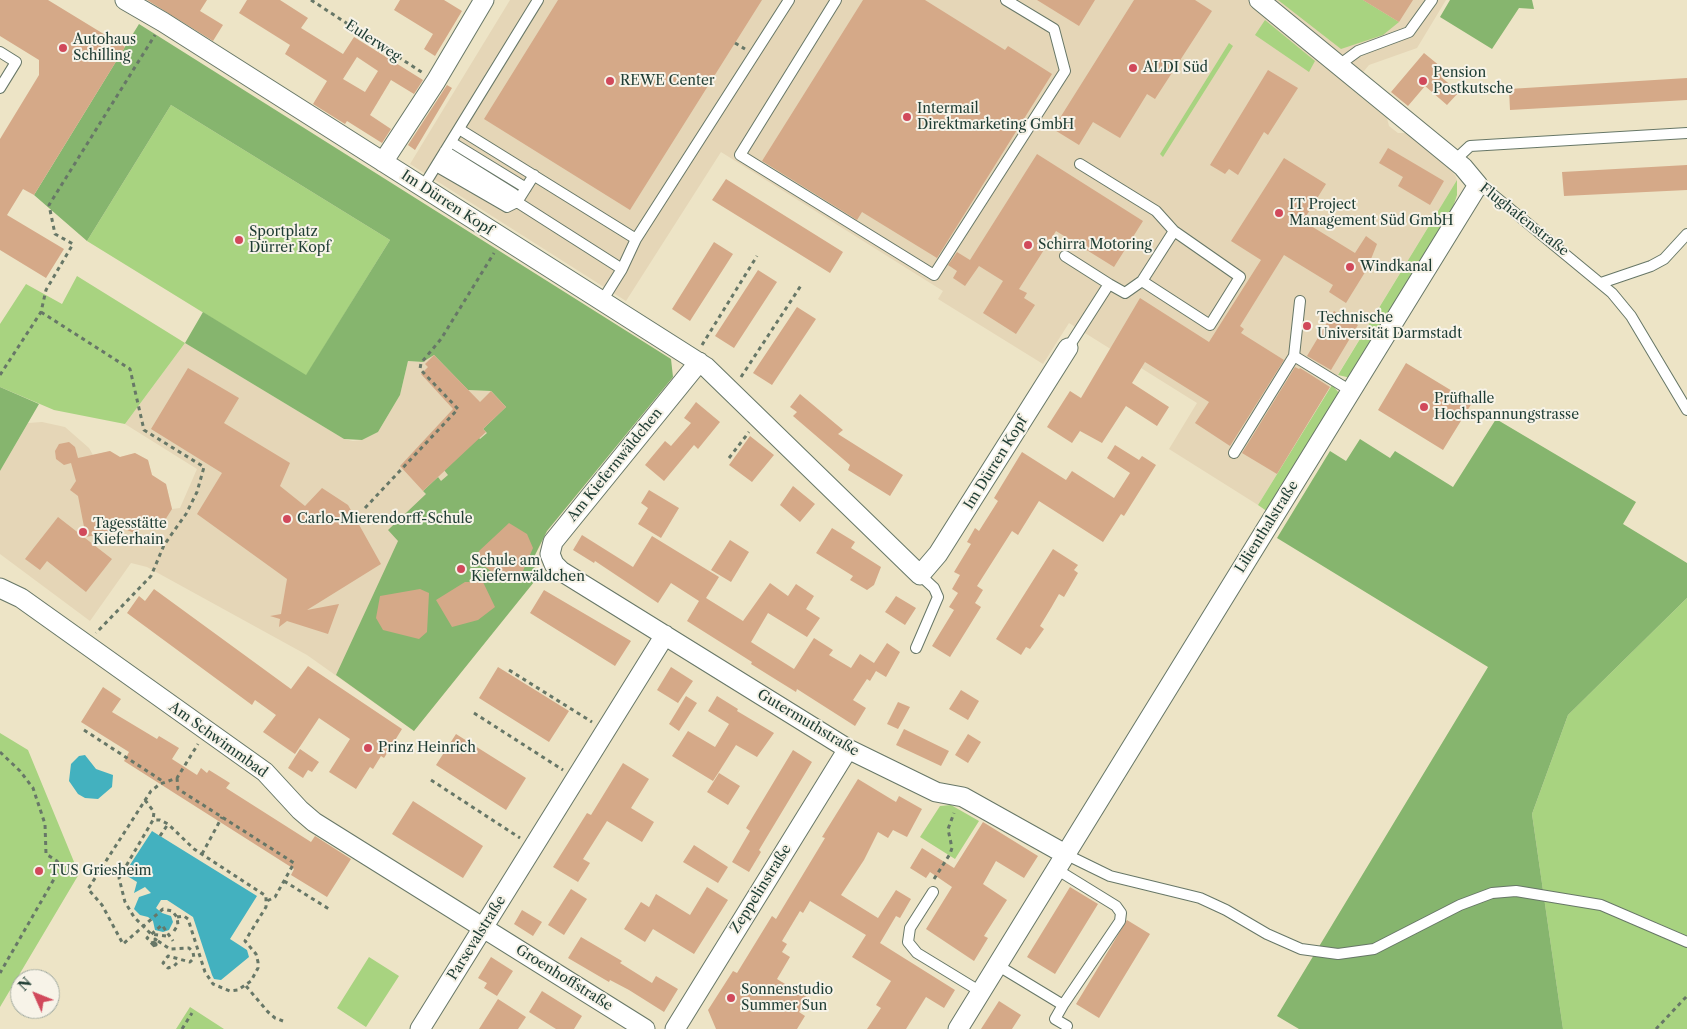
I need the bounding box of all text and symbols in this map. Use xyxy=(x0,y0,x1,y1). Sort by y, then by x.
street label: Eulerweg xyxy=(342,17,404,65)
place label: Autohaus Schilling xyxy=(73,32,136,64)
marker: Autohaus Schilling xyxy=(57,42,69,54)
place label: ALDI Süd xyxy=(1143,60,1208,76)
marker: ALDI Süd xyxy=(1127,62,1139,74)
place label: Pension Postkutsche xyxy=(1433,65,1513,98)
place label: REWE Center xyxy=(620,73,715,89)
marker: REWE Center xyxy=(604,75,616,87)
marker: Pension Postkutsche xyxy=(1417,75,1429,87)
place label: Intermail Direktmarketing GmbH xyxy=(917,101,1074,134)
marker: Intermail Direktmarketing GmbH xyxy=(901,111,913,123)
street label: Im Dürren Kopf xyxy=(398,167,496,239)
street label: Flughafenstraße xyxy=(1476,180,1572,260)
place label: IT Project Management Süd GmbH xyxy=(1289,197,1454,230)
marker: IT Project Management Süd GmbH xyxy=(1273,207,1285,219)
place label: Sportplatz Dürrer Kopf xyxy=(249,224,330,256)
marker: Sportplatz Dürrer Kopf xyxy=(233,234,245,246)
place label: Schirra Motoring xyxy=(1038,237,1152,253)
marker: Schirra Motoring xyxy=(1022,239,1034,251)
place label: Windkanal xyxy=(1360,259,1432,275)
marker: Windkanal xyxy=(1344,261,1356,273)
place label: Technische Universität Darmstadt xyxy=(1317,310,1462,342)
marker: Technische Universität Darmstadt xyxy=(1301,320,1313,332)
place label: Prüfhalle Hochspannungstrasse xyxy=(1434,391,1579,424)
marker: Prüfhalle Hochspannungstrasse xyxy=(1418,401,1430,413)
street label: Am Kiefernwäldchen xyxy=(564,405,666,525)
street label: Im Dürren Kopf xyxy=(961,413,1031,513)
street label: Lilienthalstraße xyxy=(1232,478,1302,576)
place label: Carlo-Mierendorff-Schule xyxy=(297,511,473,527)
marker: Carlo-Mierendorff-Schule xyxy=(281,513,293,525)
place label: Tagesstätte Kieferhain xyxy=(93,516,167,548)
marker: Tagesstätte Kieferhain xyxy=(77,526,89,538)
place label: Schule am Kiefernwäldchen xyxy=(471,553,585,586)
marker: Schule am Kiefernwäldchen xyxy=(455,563,467,575)
street label: Gutermuthstraße xyxy=(754,686,862,760)
street label: Am Schwimmbad xyxy=(166,699,270,781)
place label: Prinz Heinrich xyxy=(378,740,476,756)
marker: Prinz Heinrich xyxy=(362,742,374,754)
street label: Zeppelinstraße xyxy=(727,842,795,936)
place label: TUS Griesheim xyxy=(49,863,152,879)
marker: TUS Griesheim xyxy=(33,865,45,877)
street label: Parsevalstraße xyxy=(444,893,510,983)
street label: Groenhoffstraße xyxy=(513,942,615,1014)
north arrow xyxy=(10,969,60,1019)
text: N xyxy=(14,974,36,995)
place label: Sonnenstudio Summer Sun xyxy=(741,982,833,1014)
marker: Sonnenstudio Summer Sun xyxy=(725,992,737,1004)

